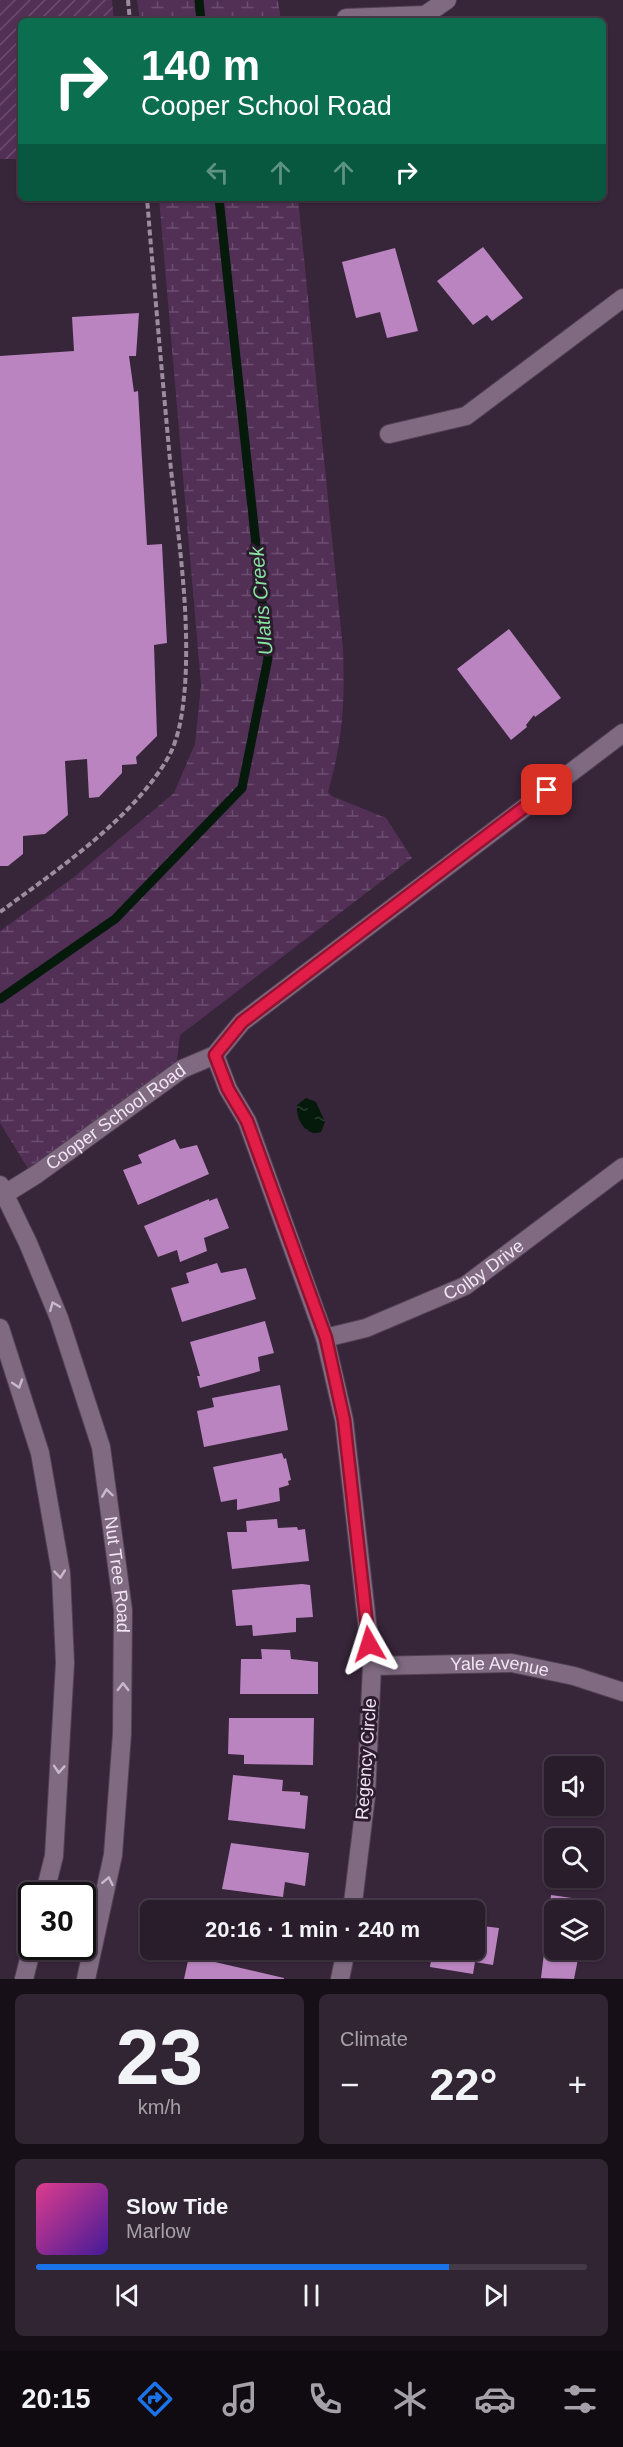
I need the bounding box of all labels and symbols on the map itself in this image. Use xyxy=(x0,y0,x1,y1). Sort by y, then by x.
water label: Ulatis Creek xyxy=(245,545,277,656)
pin xyxy=(521,764,572,815)
street label: Cooper School Road xyxy=(42,1060,189,1174)
street label: Colby Drive xyxy=(441,1235,528,1304)
one-way arrow xyxy=(49,1301,61,1312)
one-way arrow xyxy=(11,1378,23,1389)
one-way arrow xyxy=(102,1488,114,1497)
street label: Nut Tree Road xyxy=(100,1515,133,1633)
one-way arrow xyxy=(53,1569,66,1579)
position arrow xyxy=(337,1612,401,1676)
street label: Yale Avenue xyxy=(450,1653,551,1681)
one-way arrow xyxy=(117,1682,129,1691)
street label: Regency Circle xyxy=(352,1697,380,1821)
one-way arrow xyxy=(53,1764,66,1773)
one-way arrow xyxy=(101,1876,114,1886)
speed limit sign: 30 xyxy=(18,1882,96,1960)

